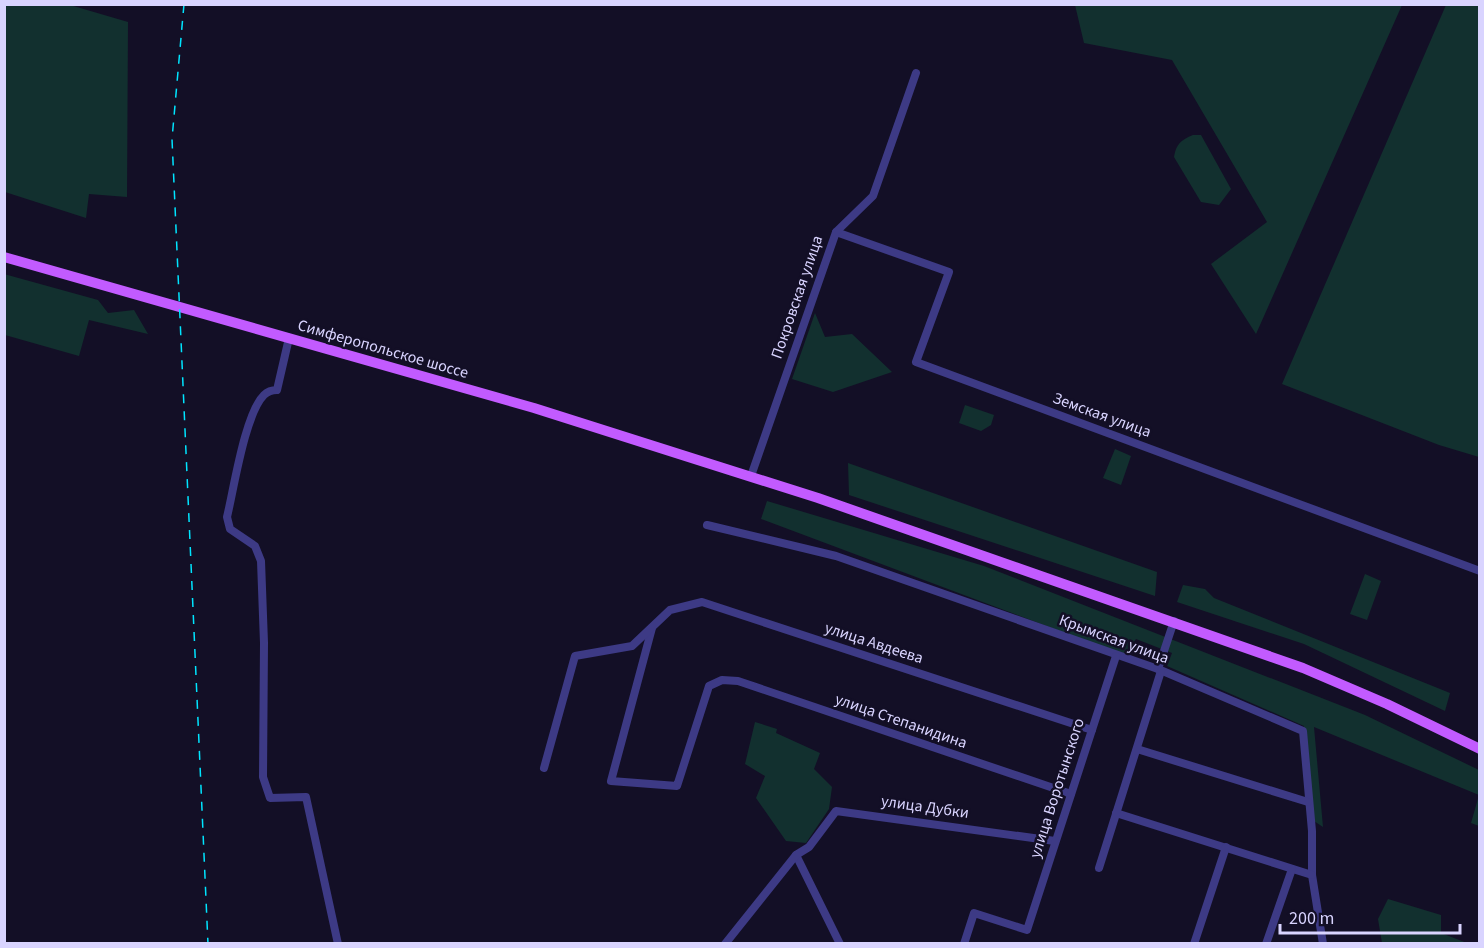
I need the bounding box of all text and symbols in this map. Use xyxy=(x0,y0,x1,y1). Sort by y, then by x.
street label: Покровская улица xyxy=(766,232,828,362)
street label: Симферопольское шоссе xyxy=(295,314,471,384)
street label: Земская улица xyxy=(1050,387,1154,443)
street label: Крымская улица xyxy=(1056,609,1172,669)
street label: улица Авдеева xyxy=(822,617,926,669)
street label: улица Степанидина xyxy=(832,688,970,754)
street label: улица Воротынского xyxy=(1024,715,1090,861)
street label: улица Дубки xyxy=(880,790,970,824)
scale bar xyxy=(1280,897,1460,935)
text: 200 m xyxy=(1289,906,1334,931)

